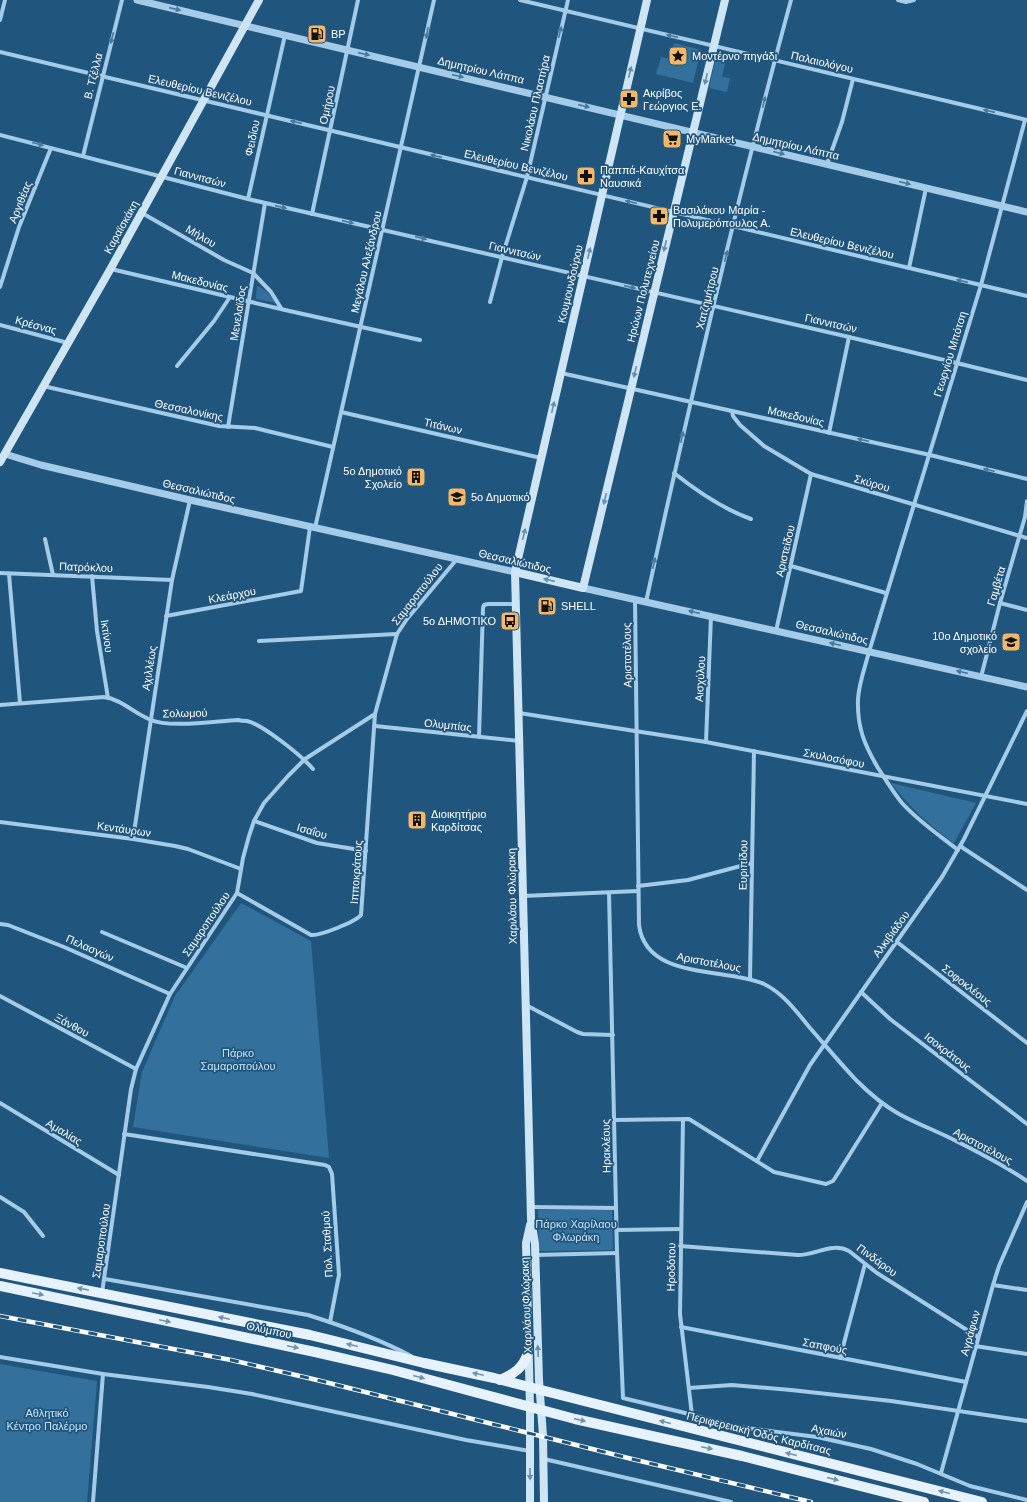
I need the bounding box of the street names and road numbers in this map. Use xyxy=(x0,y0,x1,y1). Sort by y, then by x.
street label: Παλαιολόγου xyxy=(790,49,854,75)
street label: Β. Τζέλλα xyxy=(82,51,105,100)
street label: Νικολάου Πλαστήρα xyxy=(518,53,552,152)
street label: Δημητρίου Λάππα xyxy=(436,54,526,86)
street label: Ελευθερίου Βενιζέλου xyxy=(147,72,253,108)
street label: Ομήρου xyxy=(317,84,337,126)
street label: Φειδίου xyxy=(242,119,262,157)
street label: Δημητρίου Λάππα xyxy=(751,130,841,162)
street label: Ελευθερίου Βενιζέλου xyxy=(463,147,569,183)
street label: Γιαννιτσών xyxy=(173,164,228,190)
street label: Αργιθέας xyxy=(6,179,34,225)
street label: Καραϊσκάκη xyxy=(102,198,140,256)
street label: Μεγάλου Αλεξάνδρου xyxy=(348,210,384,314)
street label: Μήλου xyxy=(184,223,218,249)
street label: Ελευθερίου Βενιζέλου xyxy=(789,225,895,261)
street label: Γιαννιτσών xyxy=(488,239,543,263)
street label: Ηρώων Πολυτεχνείου xyxy=(624,239,662,343)
street label: Κουμουνδούρου xyxy=(555,244,585,324)
street label: Χατζημήτρου xyxy=(693,266,721,330)
street label: Μακεδονίας xyxy=(171,268,229,294)
street label: Μενελαϊδος xyxy=(228,284,248,342)
street label: Γεωργίου Μπότση xyxy=(931,310,969,398)
street label: Γιαννιτσών xyxy=(804,311,859,335)
street label: Κρέσνας xyxy=(14,314,58,336)
street label: Θεσσαλονίκης xyxy=(154,397,224,423)
street label: Μακεδονίας xyxy=(767,404,825,428)
street label: Τιτάνων xyxy=(423,416,464,436)
street label: Σκύρου xyxy=(853,472,891,494)
street label: Θεσσαλιώτιδος xyxy=(162,477,236,505)
street label: Αριστείδου xyxy=(773,524,797,578)
street label: Θεσσαλιώτιδος xyxy=(478,547,552,575)
street label: Πατρόκλου xyxy=(59,560,113,574)
street label: Σαμαροπούλου xyxy=(389,561,445,627)
street label: Γαμβέτα xyxy=(985,564,1008,607)
street label: Κλεάρχου xyxy=(207,585,257,605)
street label: Θεσσαλιώτιδος xyxy=(795,618,869,646)
street label: Ικτίνου xyxy=(99,619,115,653)
street label: Αριστοτέλους xyxy=(620,622,634,688)
street label: Αχιλλέως xyxy=(140,645,158,691)
street label: Αισχύλου xyxy=(693,656,707,702)
street label: Σολωμού xyxy=(162,707,208,719)
street label: Ολυμπίας xyxy=(424,717,472,733)
street label: Σκυλοσόφου xyxy=(802,746,866,770)
street label: Κεντάυρων xyxy=(96,819,152,839)
street label: Ισαΐου xyxy=(296,821,328,841)
street label: Ιπποκράτους xyxy=(348,840,364,904)
street label: Ευριπίδου xyxy=(737,840,749,890)
street label: Χαριλάου Φλώρακη xyxy=(505,848,519,944)
street label: Σαμαροπούλου xyxy=(180,890,232,958)
street label: Αλκιβιάδου xyxy=(870,909,912,959)
street label: Πελασγών xyxy=(64,932,116,964)
street label: Αριστοτέλους xyxy=(676,950,742,974)
street label: Σοφοκλέους xyxy=(940,962,994,1008)
street label: Ξάνθου xyxy=(53,1011,91,1039)
street label: Ισοκράτους xyxy=(922,1030,974,1074)
street label: Αμαλίας xyxy=(44,1117,84,1147)
street label: Ηρακλέους xyxy=(600,1119,612,1173)
street label: Αριστοτέλους xyxy=(951,1125,1015,1167)
street label: Σαμαροπούλου xyxy=(90,1203,112,1279)
street label: Πολ. Σταθμού xyxy=(319,1210,335,1278)
street label: Πινδάρου xyxy=(855,1241,899,1279)
street label: Ηροδότου xyxy=(665,1243,677,1291)
street label: Χαριλάου Φλώρακη xyxy=(518,1257,534,1353)
street label: Αγράφων xyxy=(958,1309,982,1357)
street label: Ολύμπου xyxy=(245,1319,293,1341)
street label: Σαπφούς xyxy=(802,1336,848,1356)
street label: Περιφερειακή Οδός Καρδίτσας xyxy=(686,1409,832,1457)
street label: Αχαιών xyxy=(810,1422,848,1440)

